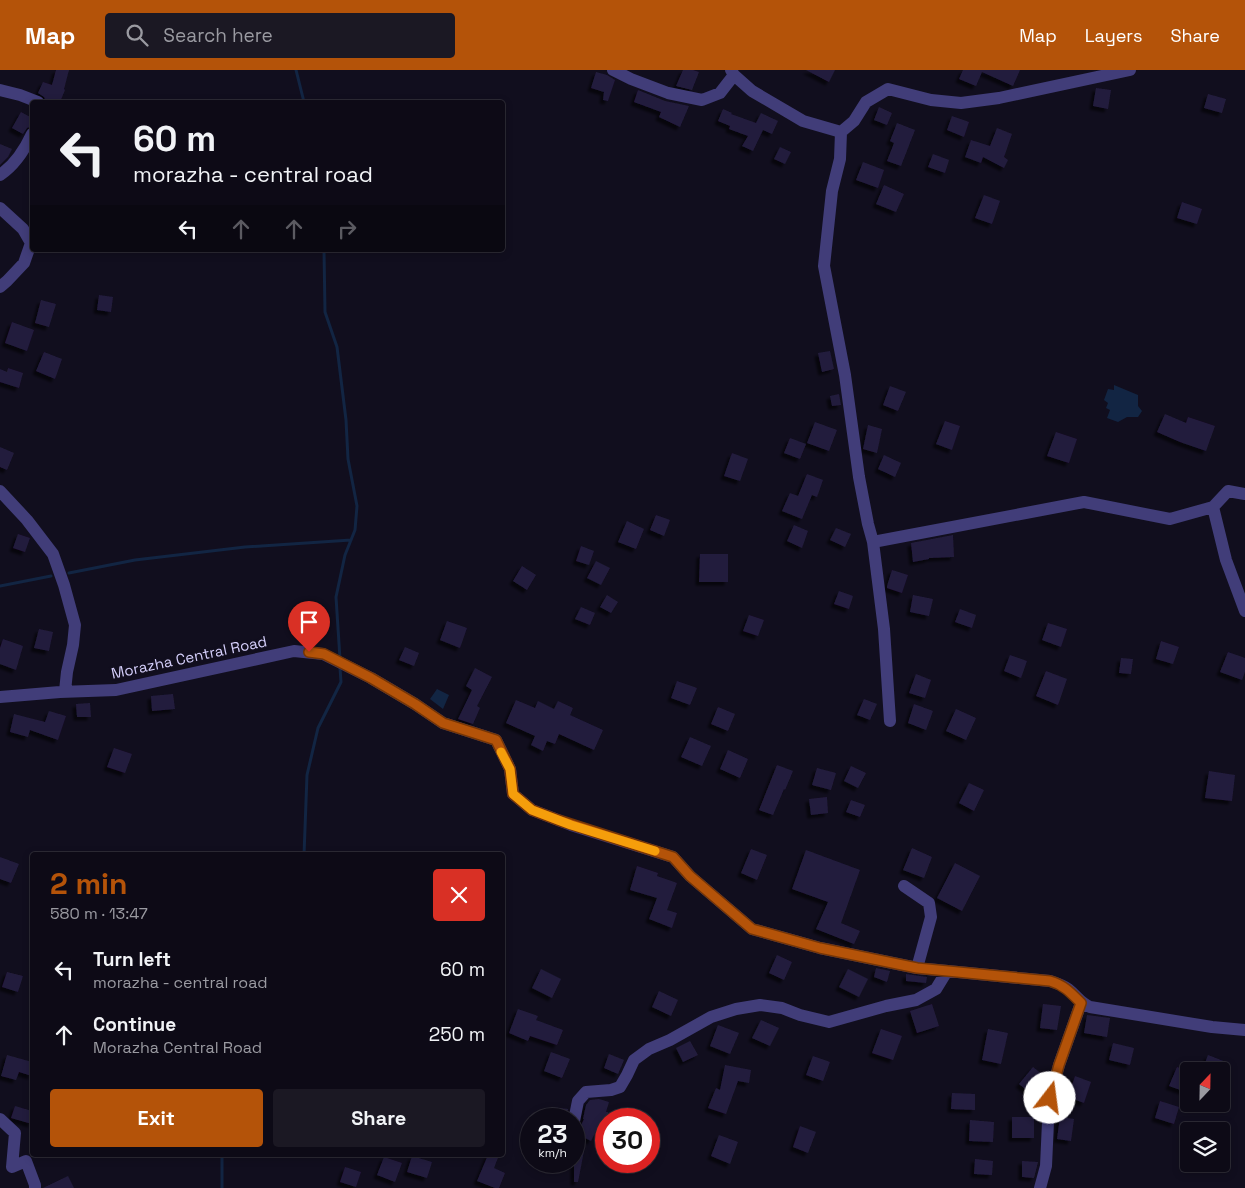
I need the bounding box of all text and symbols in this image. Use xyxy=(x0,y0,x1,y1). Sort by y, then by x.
search box xyxy=(105,13,455,58)
text: Map xyxy=(25,20,75,51)
icon: search xyxy=(123,21,151,49)
text: Search here xyxy=(163,23,273,48)
text: Map xyxy=(1019,24,1057,47)
text: Layers xyxy=(1085,24,1142,47)
text: Share xyxy=(1170,24,1220,47)
text: 60 m xyxy=(133,117,216,161)
icon: left xyxy=(50,120,115,185)
text: morazha - central road xyxy=(133,160,373,188)
icon: left xyxy=(174,215,202,243)
icon: ahead xyxy=(227,215,255,243)
icon: ahead xyxy=(280,215,308,243)
icon: right xyxy=(333,215,361,243)
pin xyxy=(288,601,330,652)
icon: arrive xyxy=(295,608,323,636)
street label: Morazha Central Road xyxy=(109,631,269,683)
text: 2 min xyxy=(50,864,128,903)
button: close xyxy=(433,869,485,921)
text: 580 m · 13:47 xyxy=(50,903,148,924)
text: Turn left xyxy=(93,947,171,972)
icon: left xyxy=(50,956,78,984)
text: 60 m xyxy=(440,957,485,982)
text: morazha - central road xyxy=(93,972,267,993)
text: Continue xyxy=(93,1012,176,1037)
icon: ahead xyxy=(50,1021,78,1049)
text: 250 m xyxy=(429,1022,485,1047)
text: Morazha Central Road xyxy=(93,1037,262,1058)
north arrow xyxy=(1180,1062,1230,1112)
map controls xyxy=(1180,1062,1230,1172)
position arrow xyxy=(1023,1071,1075,1123)
button: Exit xyxy=(50,1089,263,1147)
button: Share xyxy=(273,1089,485,1147)
speed limit sign: 30 xyxy=(595,1108,660,1173)
text: 23 xyxy=(537,1118,568,1150)
button: layers xyxy=(1180,1122,1230,1172)
text: km/h xyxy=(538,1145,567,1161)

